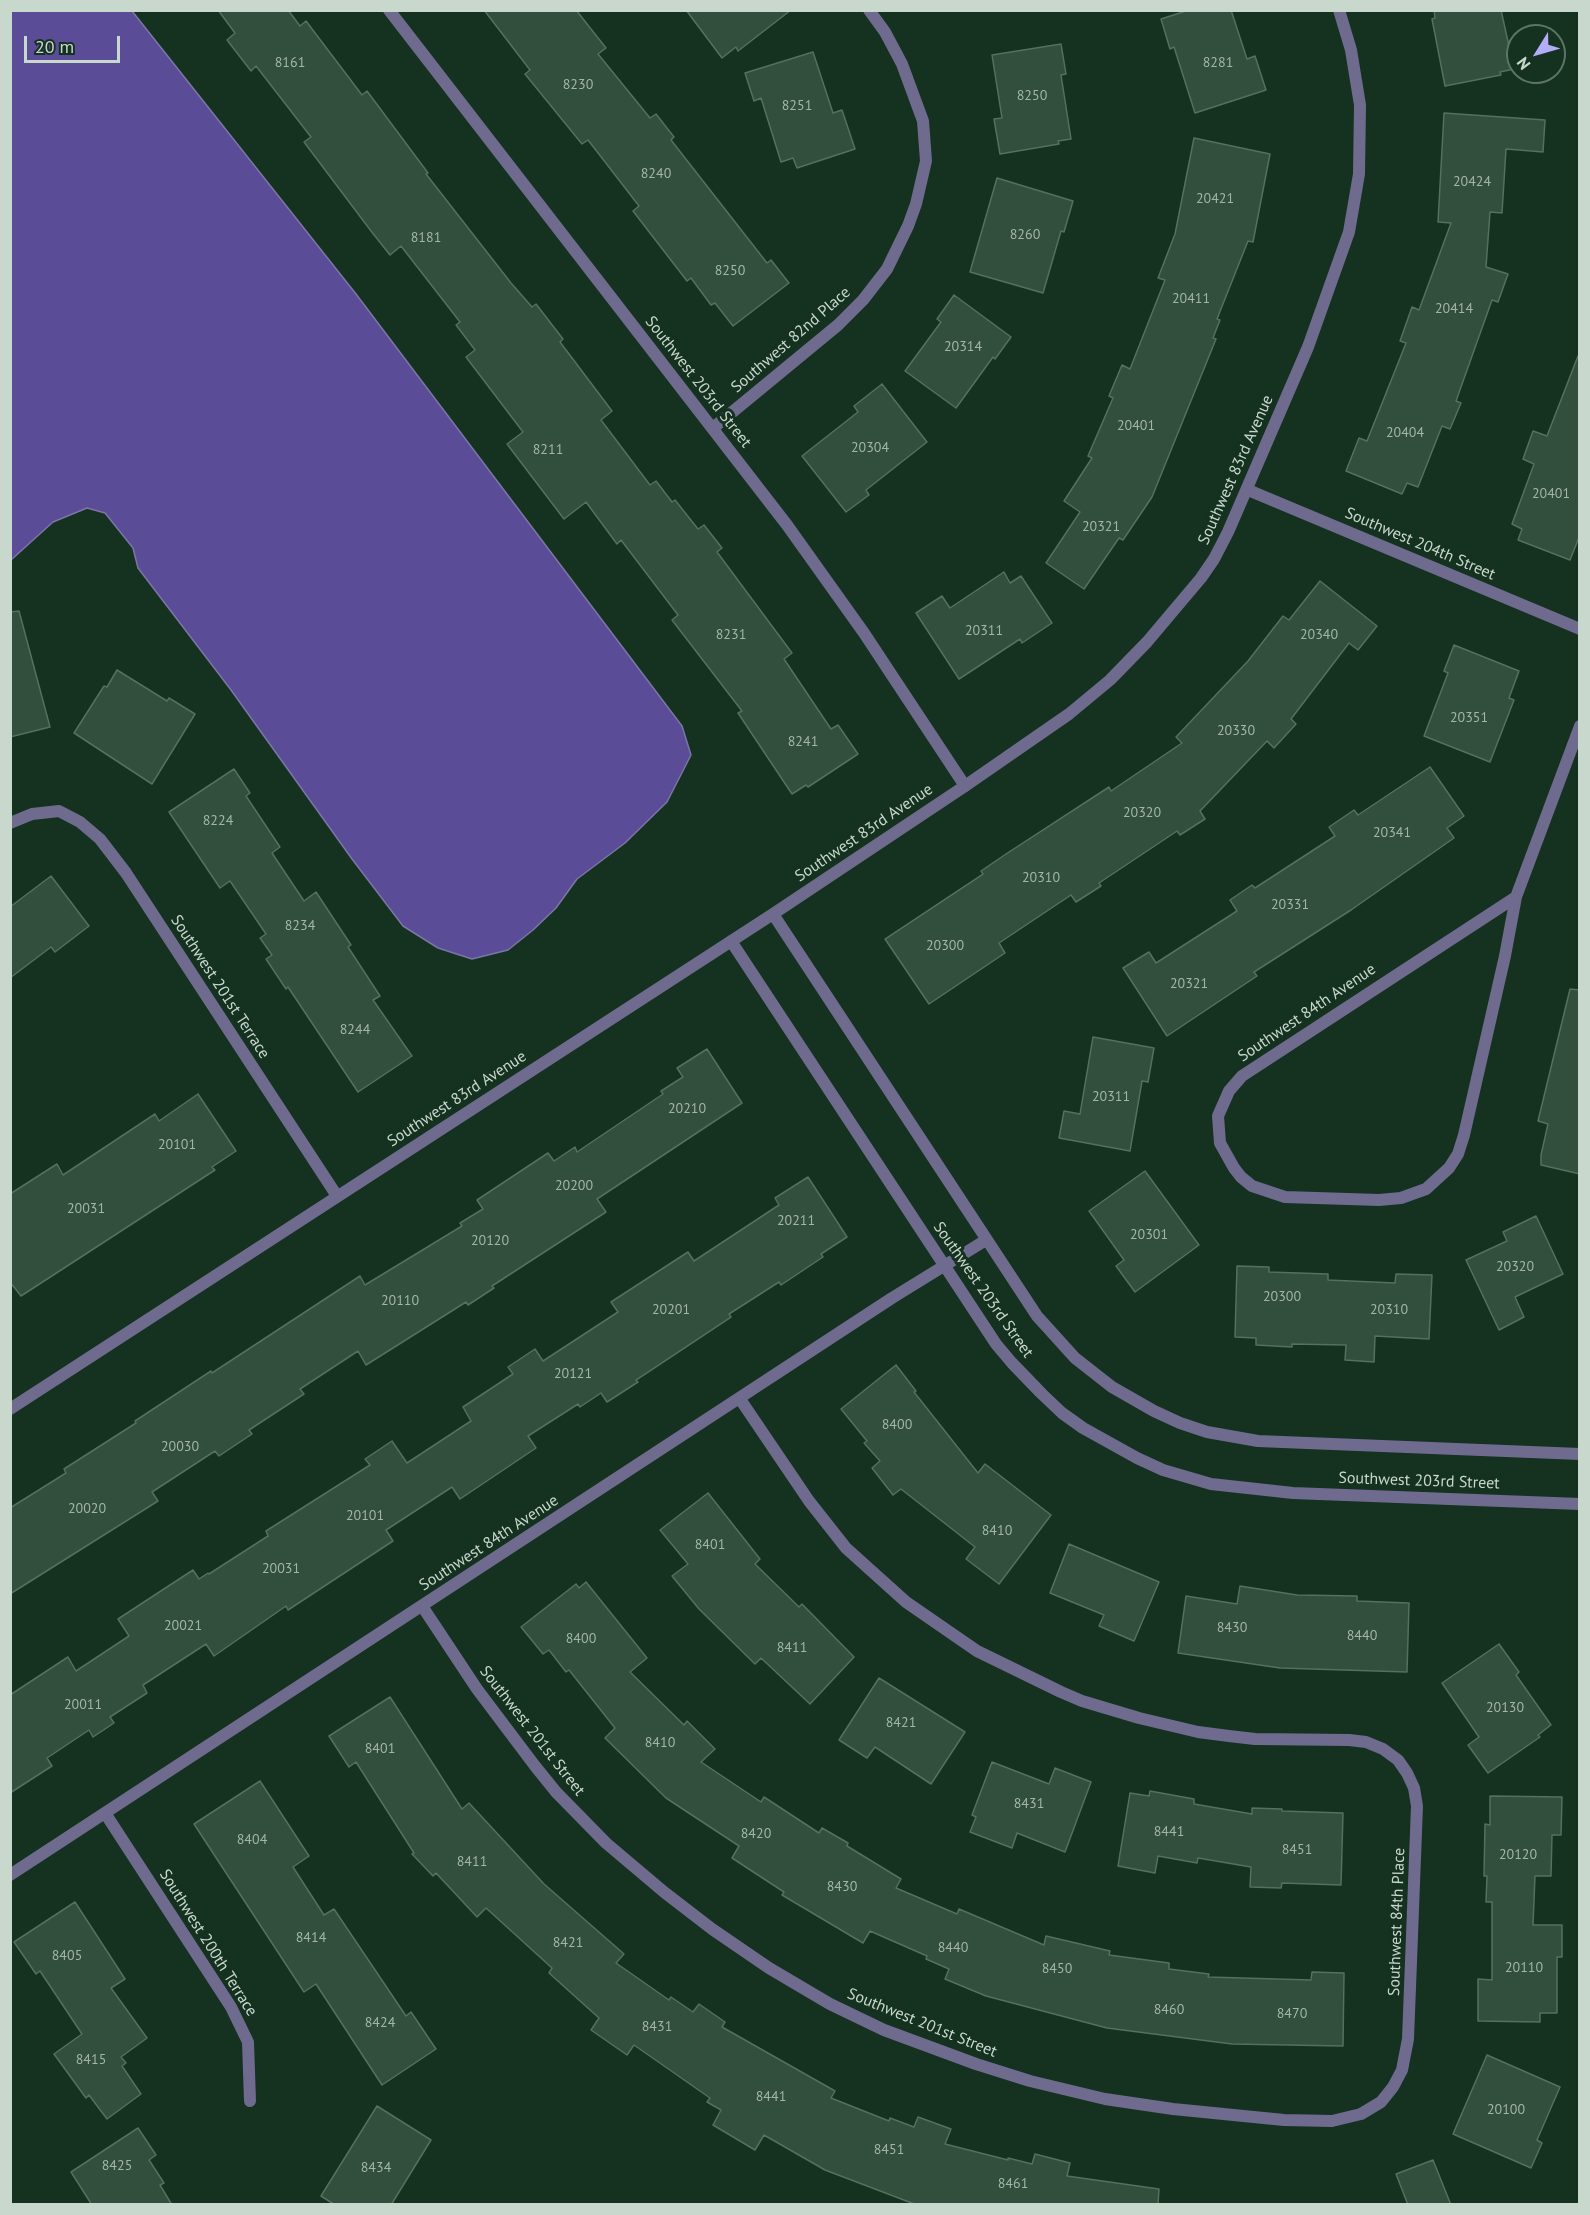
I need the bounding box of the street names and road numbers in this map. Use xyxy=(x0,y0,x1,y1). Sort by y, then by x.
street label: Southwest 82nd Place xyxy=(727,283,855,397)
street label: Southwest 203rd Street xyxy=(641,313,755,451)
street label: Southwest 83rd Avenue xyxy=(1194,392,1278,548)
street label: Southwest 204th Street xyxy=(1342,504,1498,584)
street label: Southwest 83rd Avenue xyxy=(792,780,936,886)
street label: Southwest 201st Terrace xyxy=(166,912,274,1062)
street label: Southwest 84th Avenue xyxy=(1235,960,1379,1066)
street label: Southwest 83rd Avenue xyxy=(384,1047,530,1151)
street label: Southwest 203rd Street xyxy=(929,1218,1037,1362)
street label: Southwest 203rd Street xyxy=(1338,1469,1500,1493)
street label: Southwest 84th Avenue xyxy=(416,1491,562,1595)
street label: Southwest 201st Street xyxy=(475,1662,589,1800)
street label: Southwest 84th Place xyxy=(1385,1847,1409,1997)
street label: Southwest 200th Terrace xyxy=(155,1866,261,2020)
street label: Southwest 201st Street xyxy=(844,1984,1000,2062)

